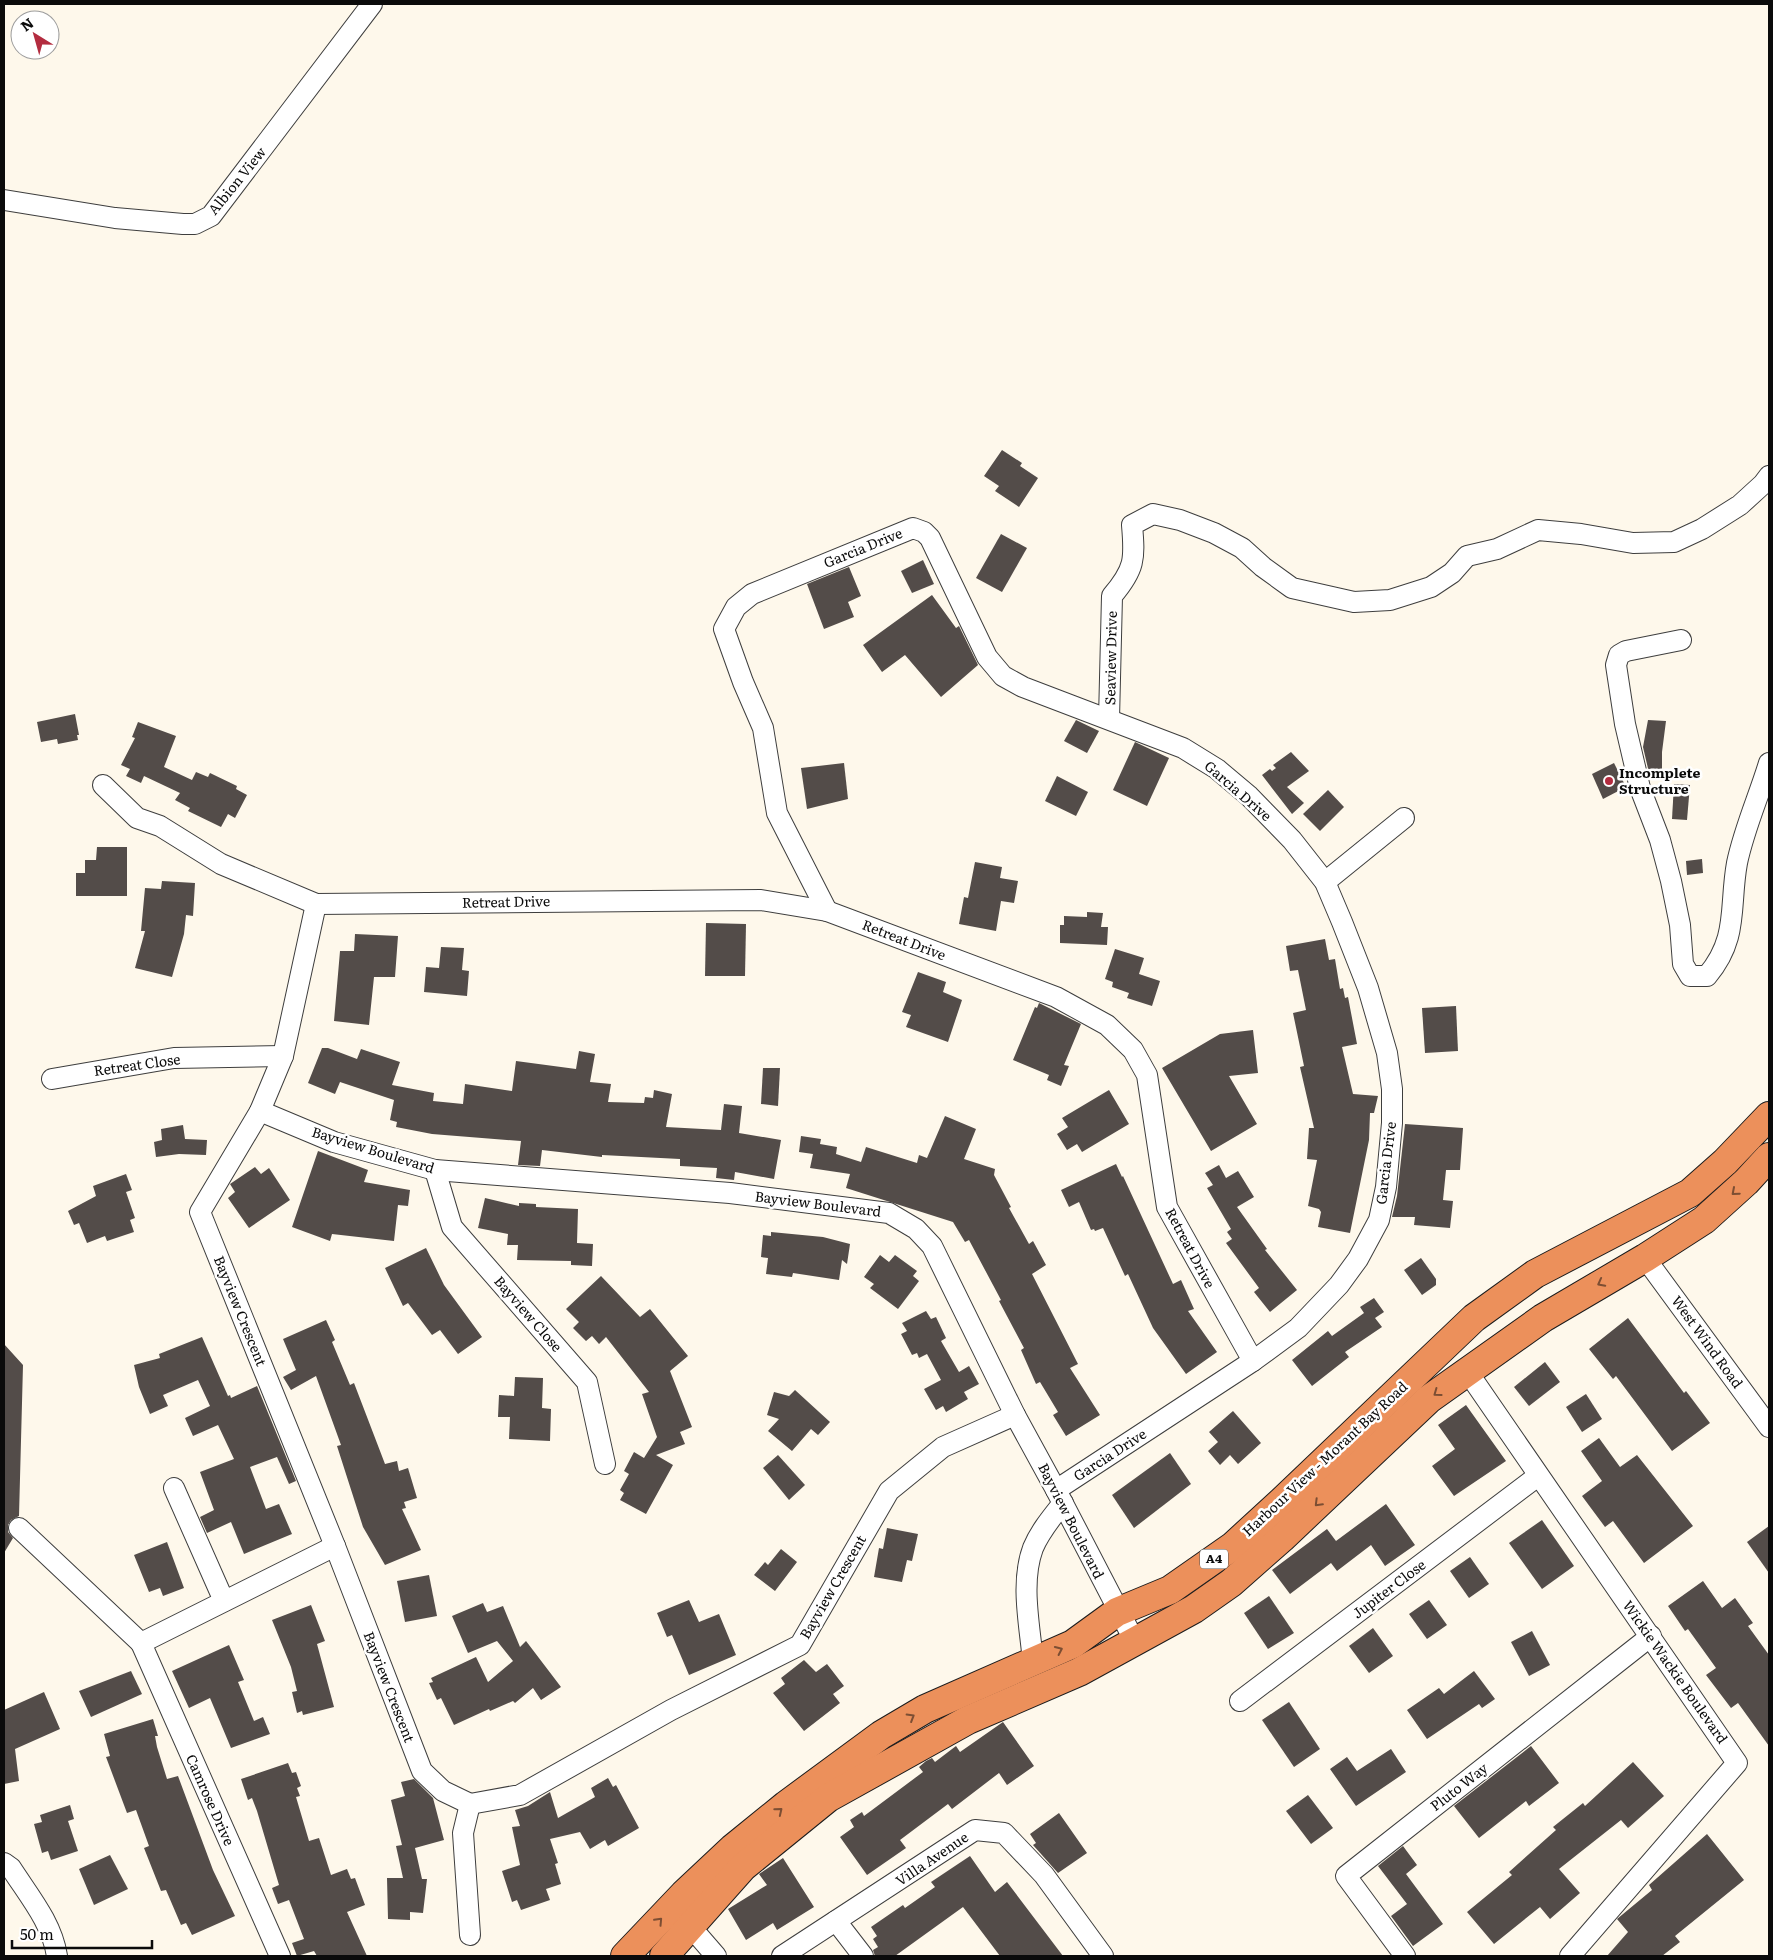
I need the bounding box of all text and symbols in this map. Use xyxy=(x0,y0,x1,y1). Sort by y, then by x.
north arrow xyxy=(10,10,60,60)
text: N xyxy=(16,12,37,35)
street label: Albion View xyxy=(203,142,270,219)
street label: Garcia Drive xyxy=(820,522,905,572)
street label: Seaview Drive xyxy=(1099,611,1121,705)
street label: Garcia Drive xyxy=(1201,755,1277,825)
place label: Incomplete Structure xyxy=(1619,762,1700,798)
marker: Incomplete Structure xyxy=(1603,775,1615,787)
street label: Retreat Drive xyxy=(462,890,550,912)
street label: Retreat Drive xyxy=(860,914,949,964)
street label: Retreat Close xyxy=(92,1048,181,1080)
street label: Garcia Drive xyxy=(1370,1120,1400,1205)
street label: Bayview Boulevard xyxy=(309,1121,438,1177)
street label: Bayview Boulevard xyxy=(754,1185,883,1221)
one-way arrow xyxy=(1732,1186,1741,1195)
street label: Retreat Drive xyxy=(1161,1204,1220,1291)
street label: Bayview Crescent xyxy=(210,1253,272,1369)
street label: Bayview Close xyxy=(490,1271,567,1356)
one-way arrow xyxy=(1597,1277,1606,1287)
street label: West Wind Road xyxy=(1667,1291,1748,1392)
street label: Harbour View - Morant Bay Road xyxy=(1237,1376,1412,1540)
one-way arrow xyxy=(1433,1387,1443,1396)
street label: Garcia Drive xyxy=(1069,1423,1150,1485)
street label: Bayview Boulevard xyxy=(1034,1459,1110,1582)
one-way arrow xyxy=(1314,1497,1323,1506)
street label: Bayview Crescent xyxy=(794,1530,870,1642)
road number: A4 xyxy=(1200,1550,1228,1568)
street label: Jupiter Close xyxy=(1348,1554,1429,1622)
street label: Wickie Wackie Boulevard xyxy=(1619,1596,1733,1748)
street label: Bayview Crescent xyxy=(360,1628,420,1745)
one-way arrow xyxy=(1054,1646,1063,1657)
one-way arrow xyxy=(905,1713,914,1723)
street label: Camrose Drive xyxy=(182,1751,240,1848)
street label: Pluto Way xyxy=(1425,1757,1492,1815)
one-way arrow xyxy=(773,1808,782,1817)
street label: Villa Avenue xyxy=(891,1826,972,1890)
one-way arrow xyxy=(653,1917,662,1926)
scale bar xyxy=(12,1918,152,1950)
text: 50 m xyxy=(20,1922,54,1945)

